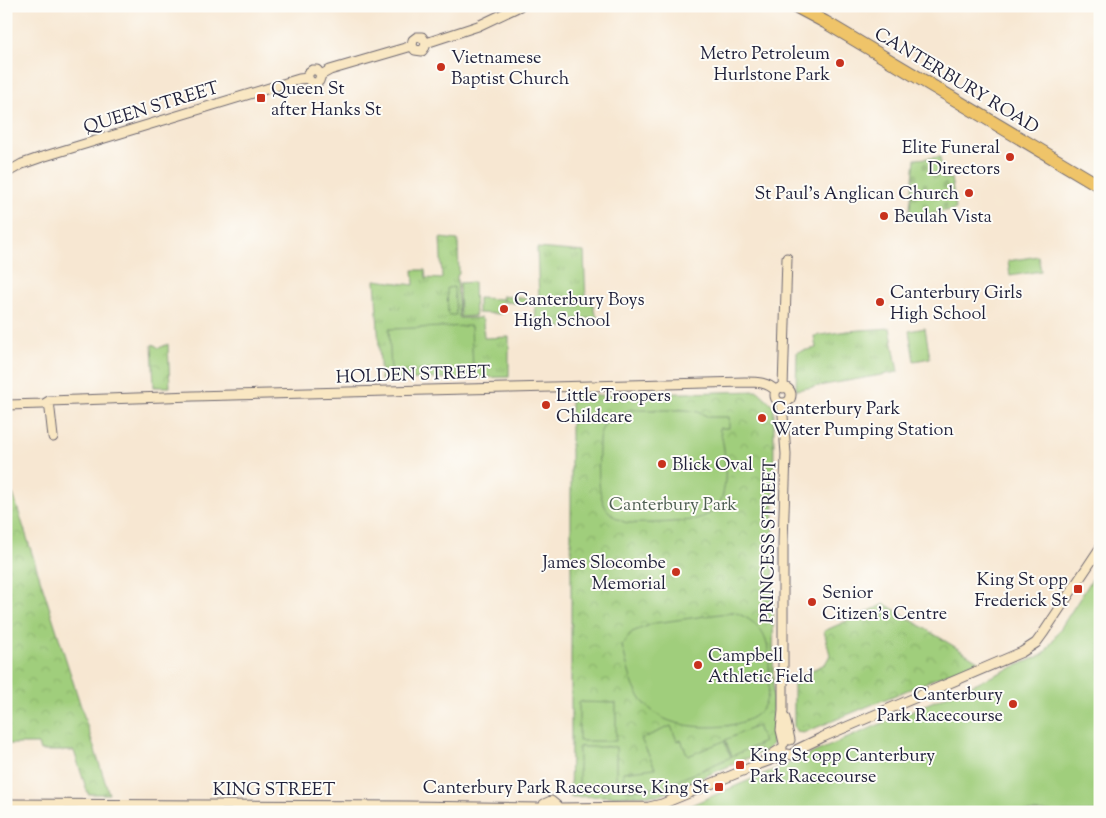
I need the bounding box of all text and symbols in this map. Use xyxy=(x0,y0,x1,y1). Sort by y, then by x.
street label: CANTERBURY ROAD xyxy=(869,22,1043,141)
place label: Metro Petroleum Hurlstone Park xyxy=(700,42,830,89)
place label: Vietnamese Baptist Church xyxy=(451,46,570,93)
marker: Metro Petroleum Hurlstone Park xyxy=(834,57,846,69)
marker: Vietnamese Baptist Church xyxy=(435,61,447,73)
street label: QUEEN STREET xyxy=(81,76,223,142)
place label: Queen St after Hanks St xyxy=(271,77,381,124)
marker: Queen St after Hanks St xyxy=(255,92,267,104)
place label: Elite Funeral Directors xyxy=(902,136,1000,183)
marker: Elite Funeral Directors xyxy=(1004,151,1016,163)
place label: St Paul's Anglican Church xyxy=(755,182,959,208)
marker: St Paul's Anglican Church xyxy=(963,187,975,199)
place label: Beulah Vista xyxy=(894,205,992,231)
marker: Beulah Vista xyxy=(878,210,890,222)
place label: Canterbury Girls High School xyxy=(890,281,1022,328)
place label: Canterbury Boys High School xyxy=(514,288,645,335)
marker: Canterbury Girls High School xyxy=(874,296,886,308)
marker: Canterbury Boys High School xyxy=(498,303,510,315)
street label: HOLDEN STREET xyxy=(335,360,491,392)
place label: Little Troopers Childcare xyxy=(556,384,671,431)
place label: Canterbury Park Water Pumping Station xyxy=(772,397,954,444)
marker: Little Troopers Childcare xyxy=(540,399,552,411)
marker: Canterbury Park Water Pumping Station xyxy=(756,412,768,424)
place label: Blick Oval xyxy=(672,453,753,479)
marker: Blick Oval xyxy=(656,458,668,470)
street label: PRINCESS STREET xyxy=(756,458,784,624)
park label: Canterbury Park xyxy=(609,493,737,519)
place label: James Slocombe Memorial xyxy=(541,551,666,598)
marker: James Slocombe Memorial xyxy=(670,566,682,578)
place label: King St opp Frederick St xyxy=(974,568,1068,615)
place label: Senior Citizen's Centre xyxy=(822,581,947,628)
marker: King St opp Frederick St xyxy=(1072,583,1084,595)
marker: Senior Citizen's Centre xyxy=(806,596,818,608)
place label: Campbell Athletic Field xyxy=(708,644,813,691)
marker: Campbell Athletic Field xyxy=(692,659,704,671)
place label: Canterbury Park Racecourse xyxy=(877,683,1003,730)
marker: Canterbury Park Racecourse xyxy=(1007,698,1019,710)
place label: King St opp Canterbury Park Racecourse xyxy=(750,744,935,791)
marker: King St opp Canterbury Park Racecourse xyxy=(734,759,746,771)
place label: Canterbury Park Racecourse, King St xyxy=(423,776,709,802)
street label: KING STREET xyxy=(213,778,336,804)
marker: Canterbury Park Racecourse, King St xyxy=(713,781,725,793)

